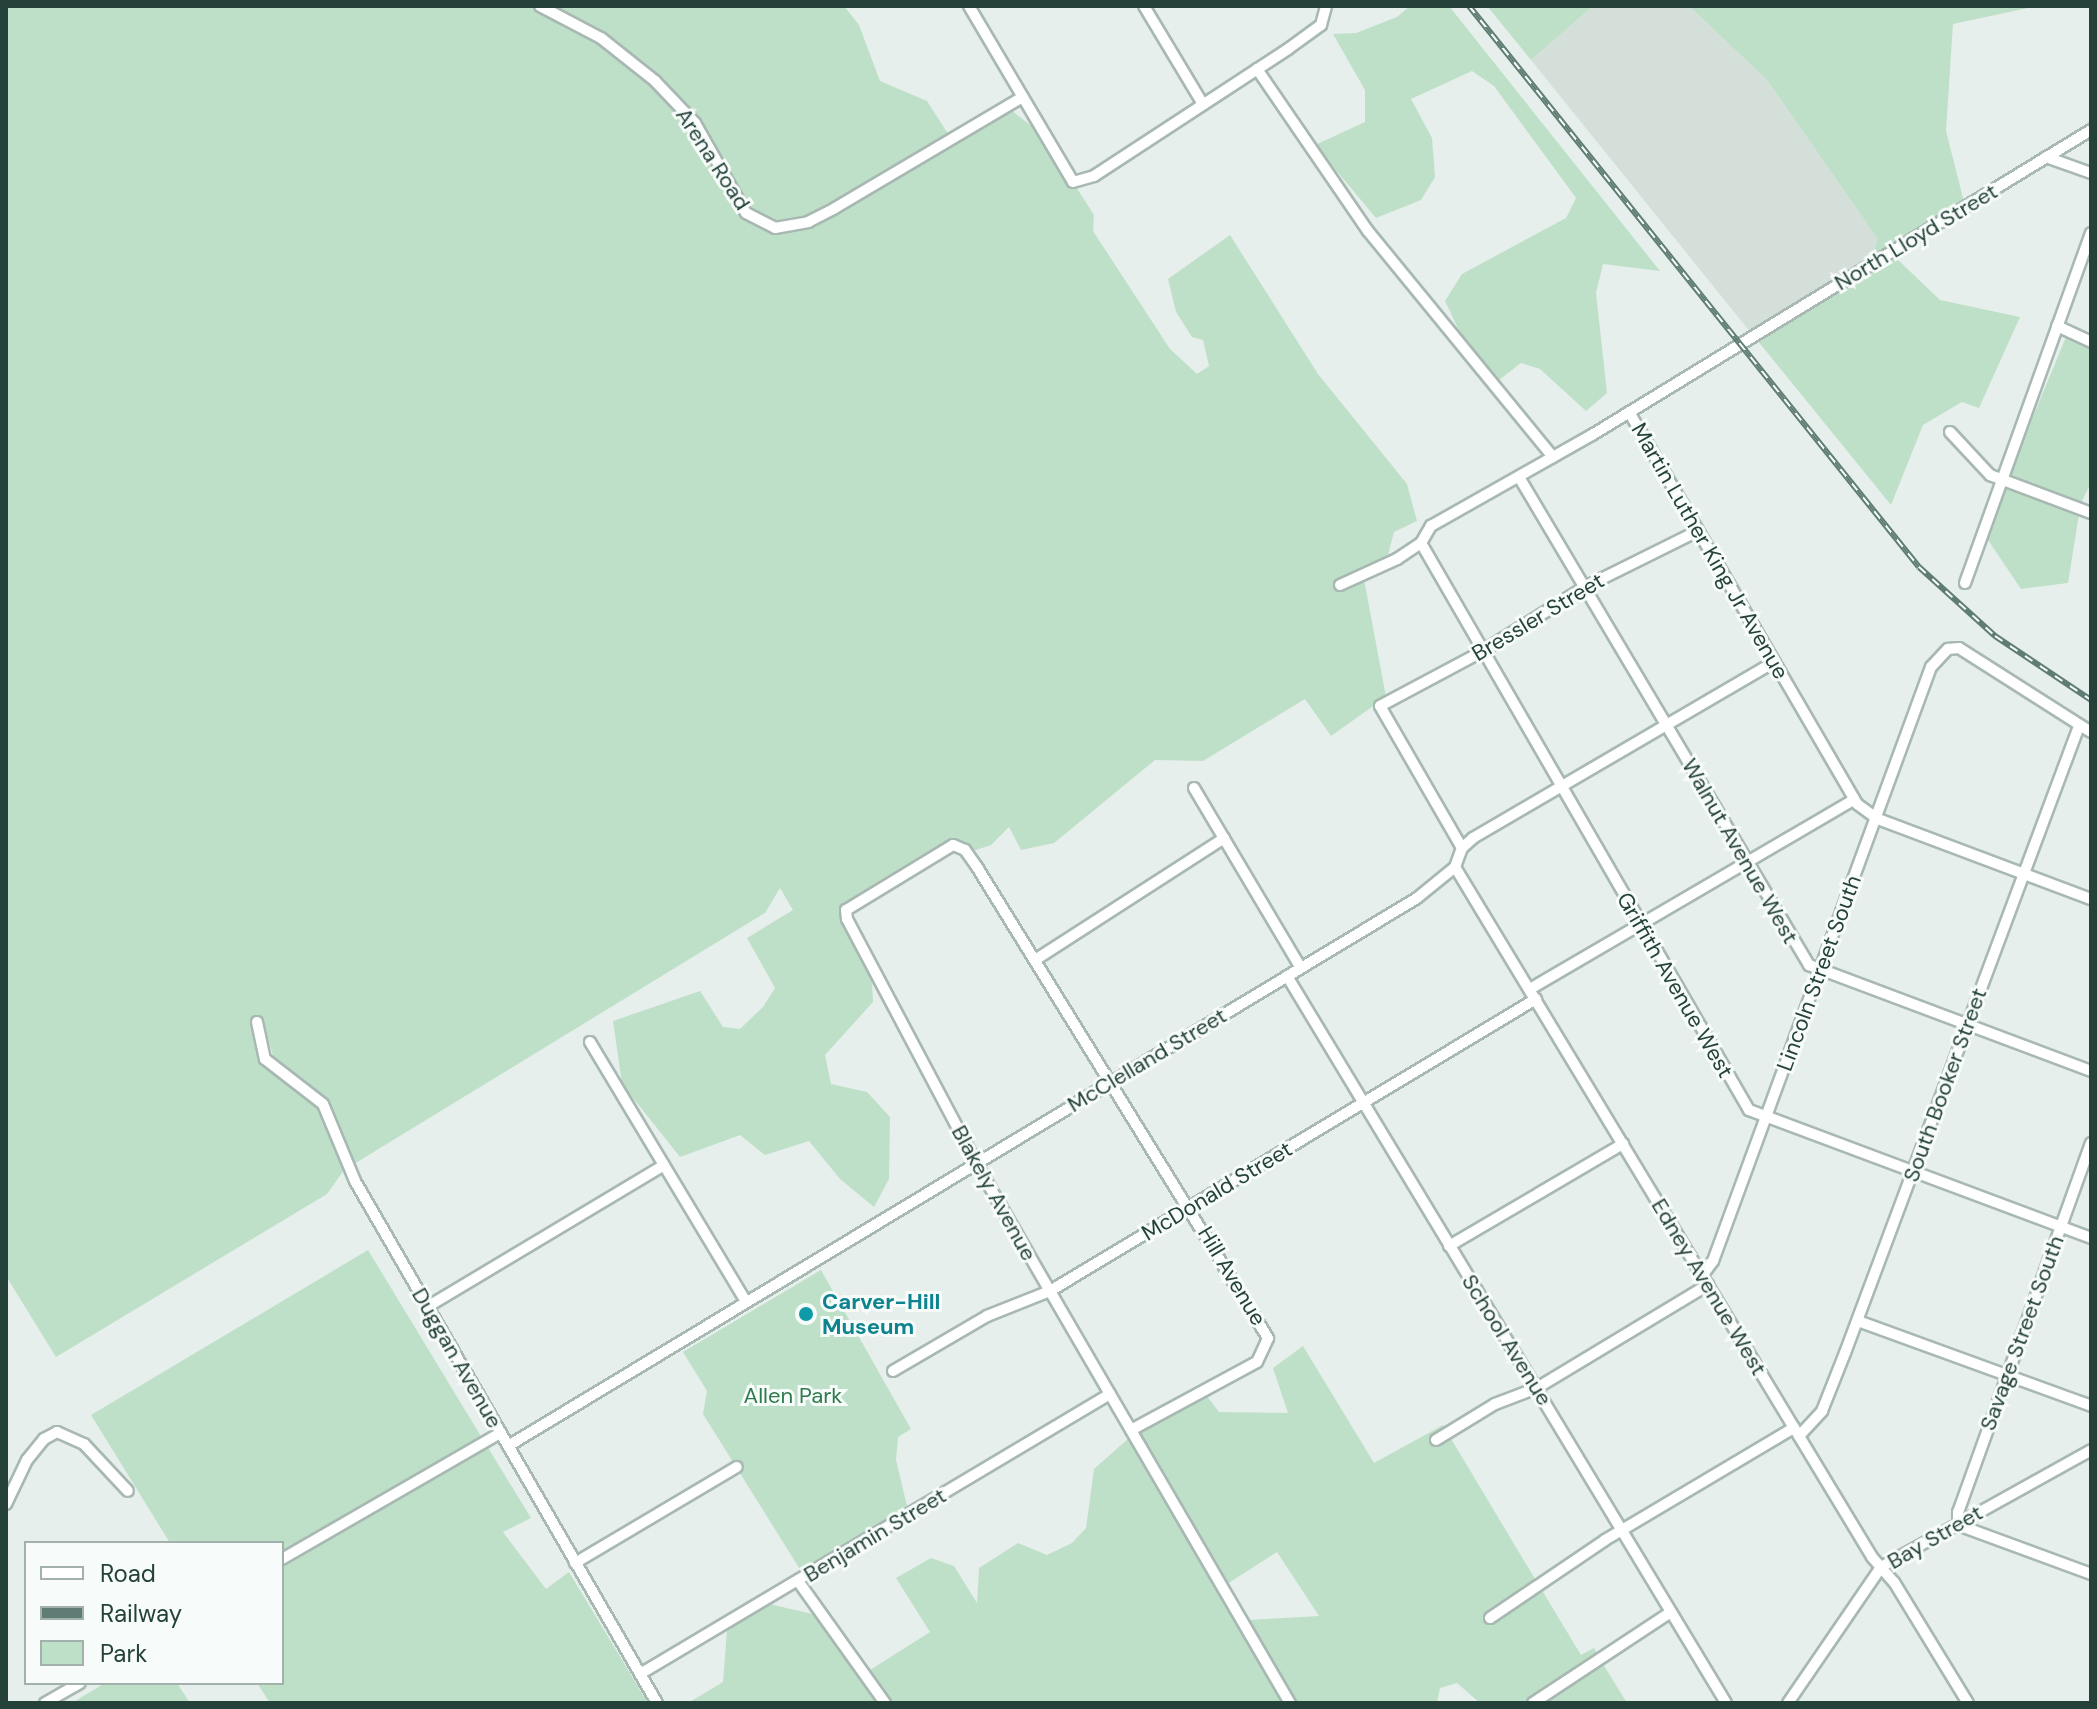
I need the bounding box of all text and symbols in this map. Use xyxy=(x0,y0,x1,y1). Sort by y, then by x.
street label: Arena Road xyxy=(670,103,756,215)
street label: North Lloyd Street xyxy=(1830,178,2002,296)
street label: Martin Luther King Jr Avenue xyxy=(1626,418,1794,684)
street label: Bressler Street xyxy=(1467,567,1609,667)
street label: Walnut Avenue West xyxy=(1676,754,1804,948)
street label: Lincoln Street South xyxy=(1771,872,1867,1074)
street label: Griffith Avenue West xyxy=(1611,888,1739,1082)
street label: South Booker Street xyxy=(1898,985,1992,1185)
street label: McClelland Street xyxy=(1063,1002,1231,1118)
street label: Blakely Avenue xyxy=(946,1121,1042,1265)
street label: McDonald Street xyxy=(1137,1136,1297,1246)
street label: Edney Avenue West xyxy=(1646,1194,1772,1380)
street label: Hill Avenue xyxy=(1192,1222,1272,1330)
street label: Savage Street South xyxy=(1974,1232,2070,1434)
street label: School Avenue xyxy=(1456,1270,1558,1410)
street label: Duggan Avenue xyxy=(406,1283,508,1433)
place label: Carver-Hill Museum xyxy=(822,1288,940,1340)
marker: Carver-Hill Museum xyxy=(797,1305,815,1323)
park label: Allen Park xyxy=(744,1383,842,1409)
street label: Benjamin Street xyxy=(799,1482,951,1588)
street label: Bay Street xyxy=(1883,1499,1987,1575)
legend xyxy=(24,1541,284,1685)
text: Road xyxy=(100,1558,156,1589)
text: Railway xyxy=(100,1598,182,1629)
text: Park xyxy=(100,1638,147,1669)

